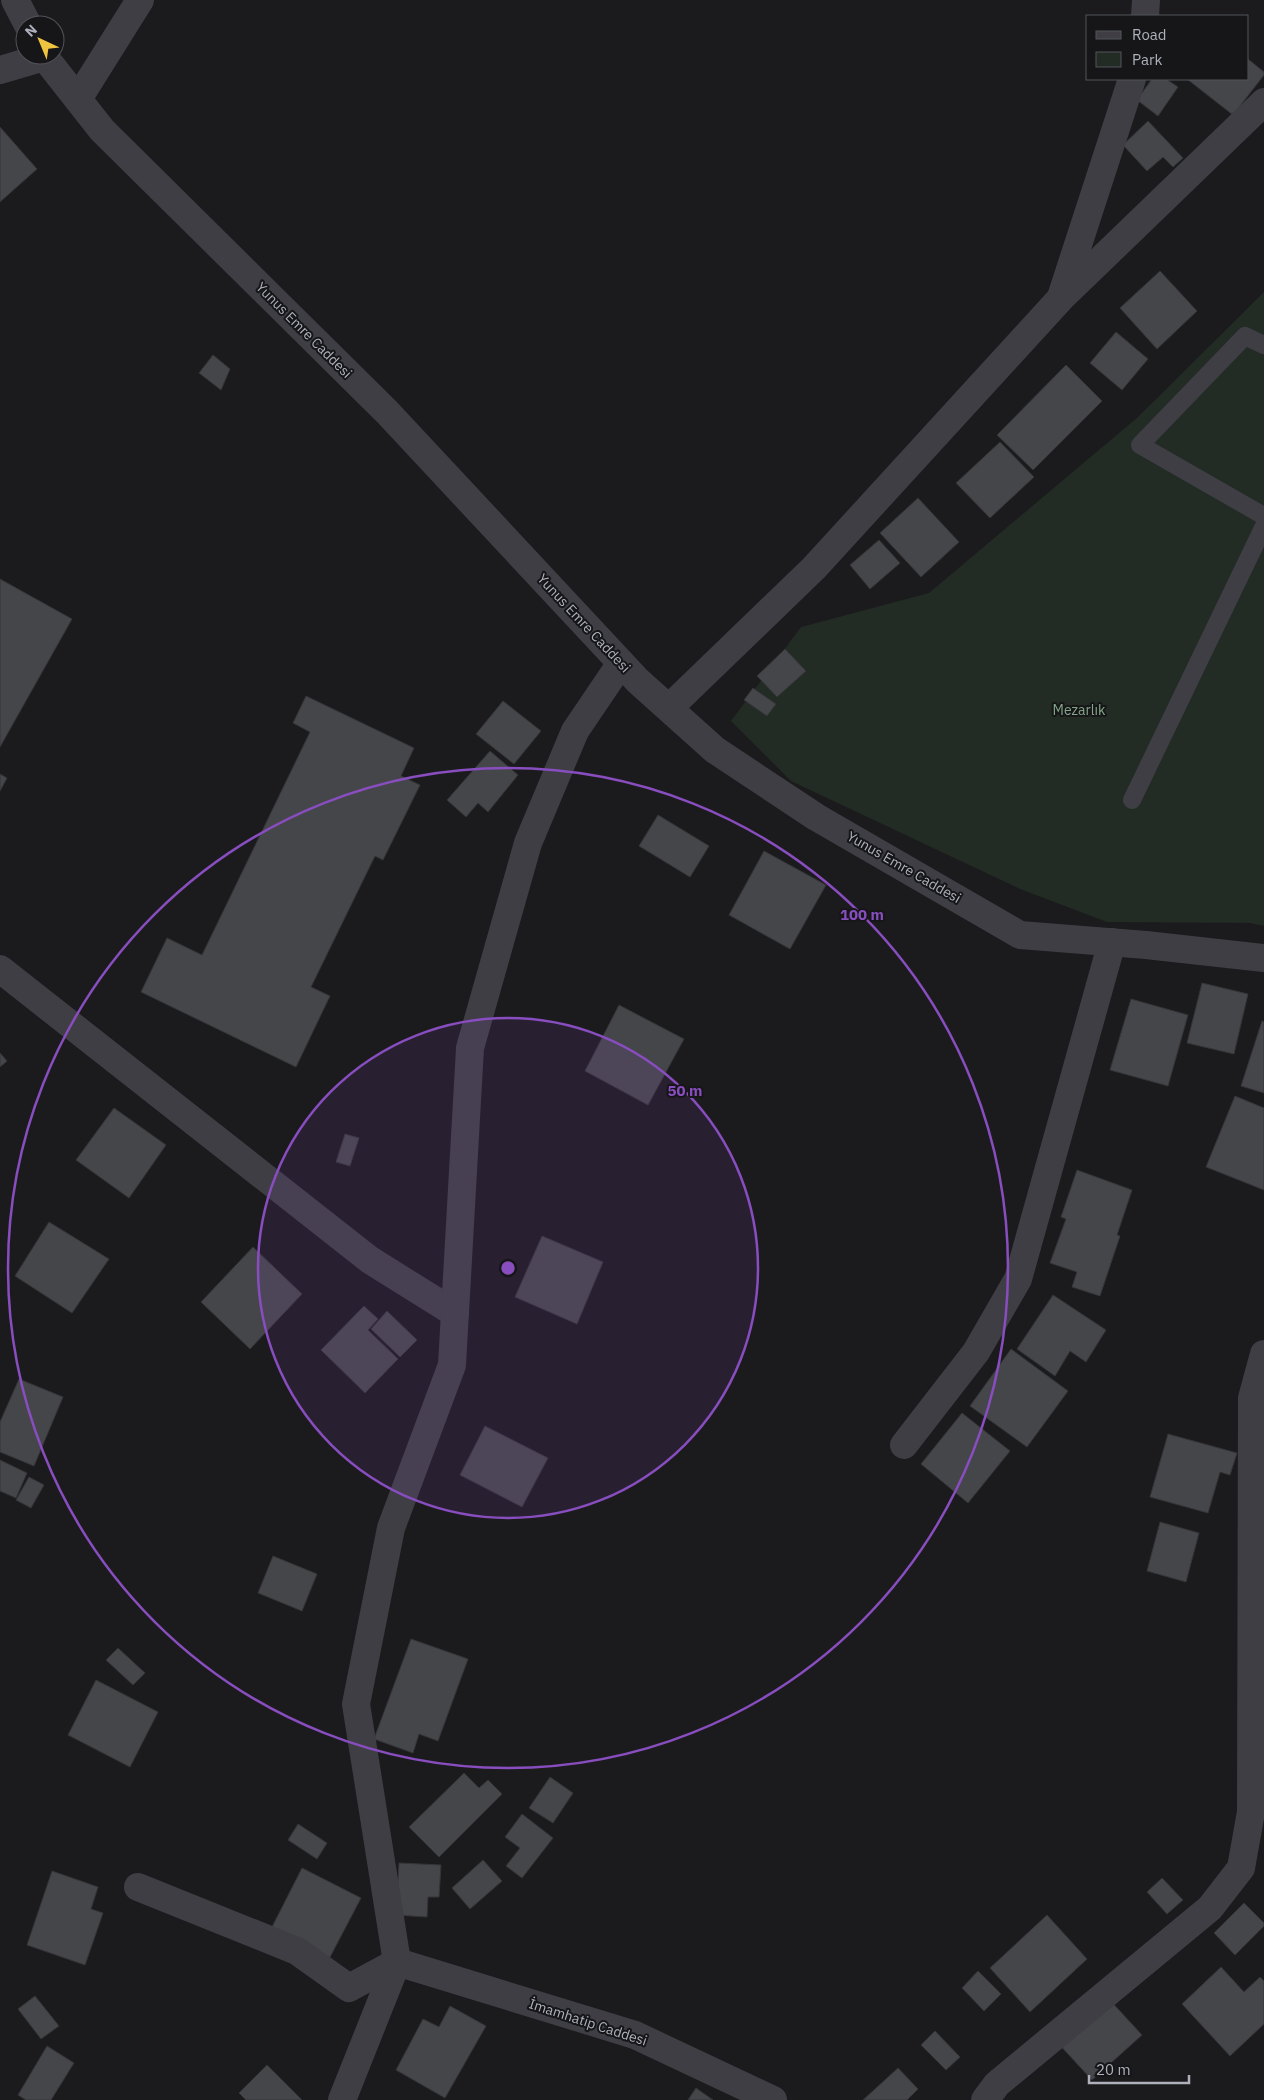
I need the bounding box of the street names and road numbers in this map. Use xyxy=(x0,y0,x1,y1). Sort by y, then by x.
street label: Yunus Emre Caddesi xyxy=(252,278,356,382)
street label: Yunus Emre Caddesi xyxy=(534,570,634,676)
street label: Yunus Emre Caddesi xyxy=(844,827,964,907)
street label: İmamhatip Caddesi xyxy=(527,1994,649,2050)

